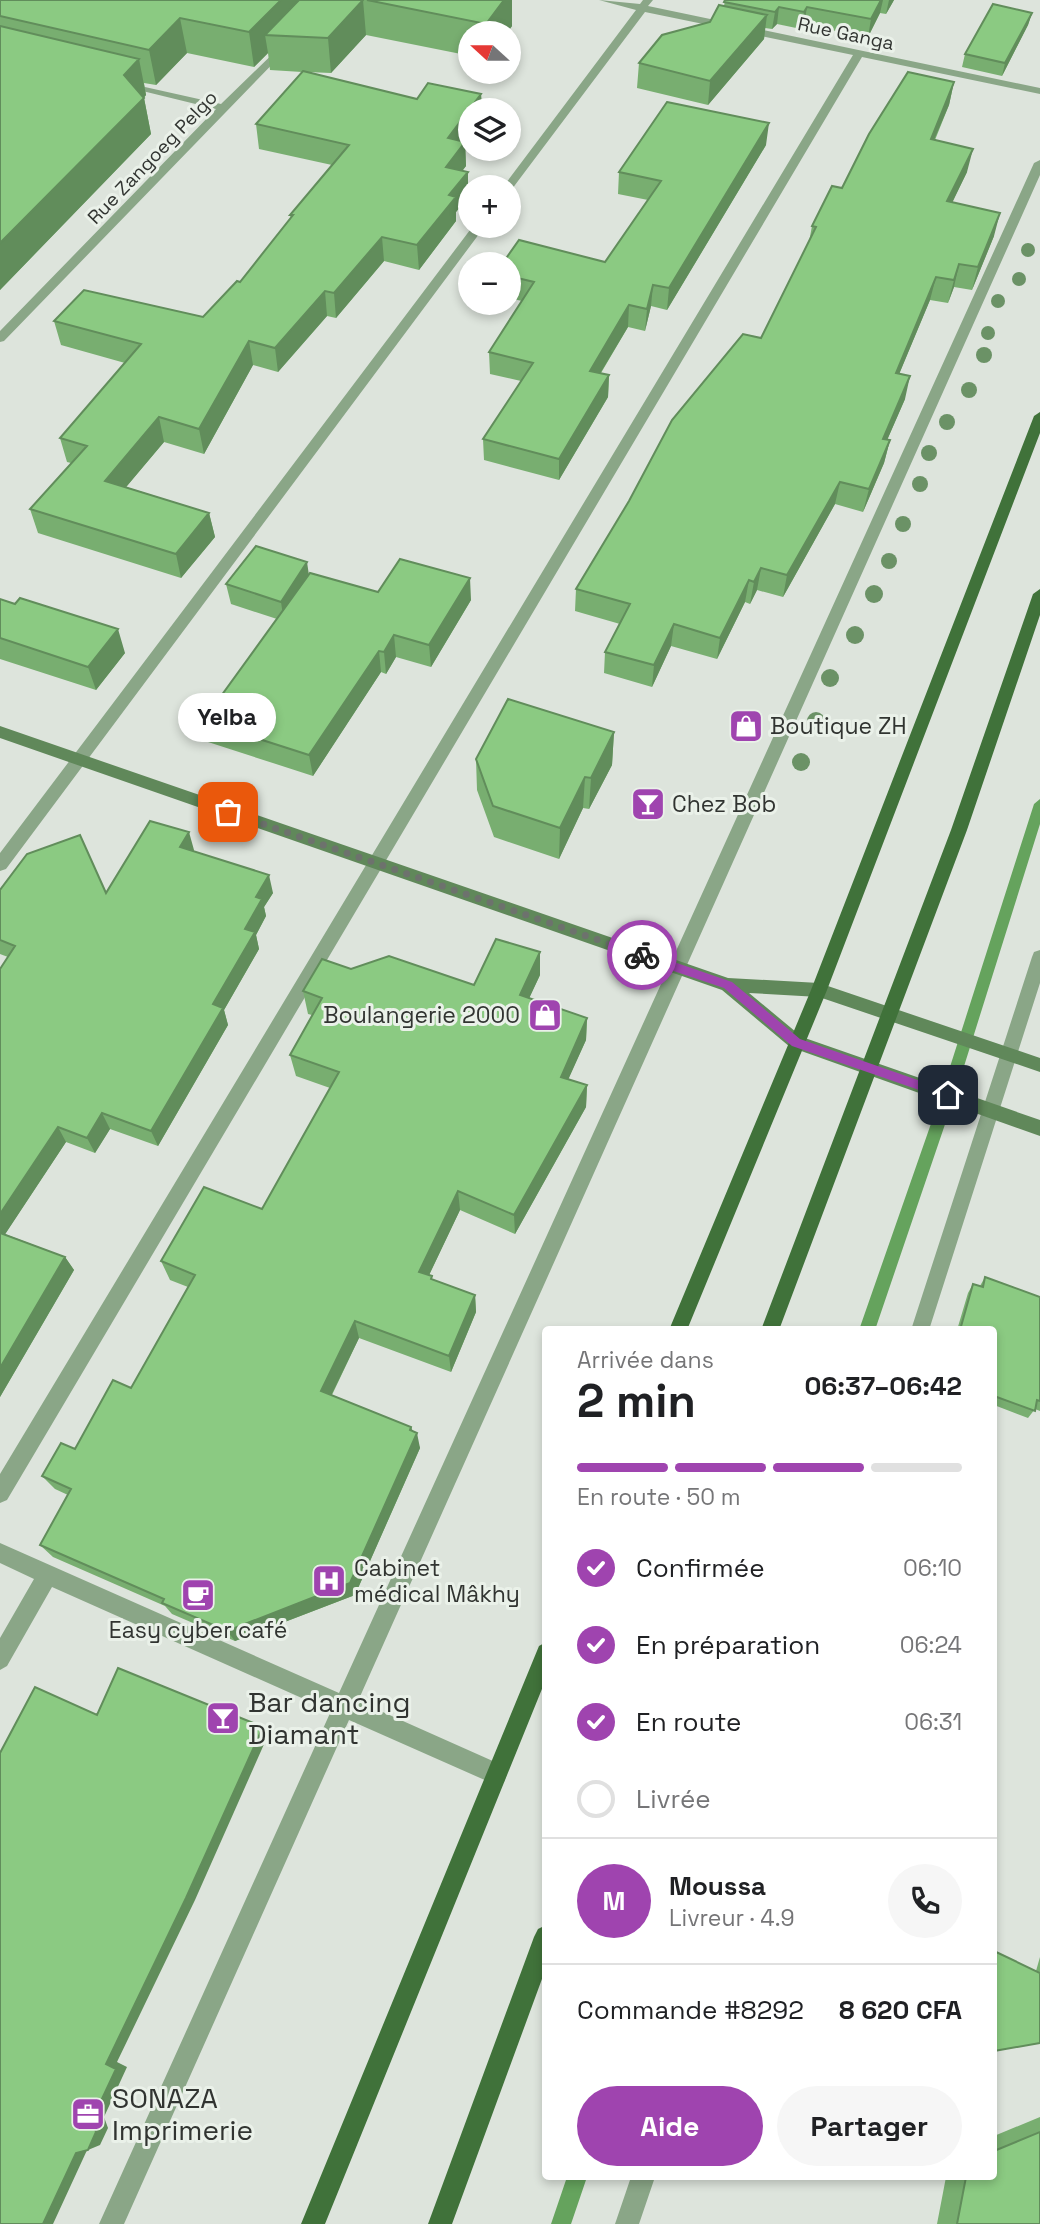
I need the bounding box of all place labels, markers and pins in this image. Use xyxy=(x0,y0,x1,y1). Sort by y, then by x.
callout: Yelba xyxy=(179,693,277,742)
shop icon: Boutique ZH xyxy=(727,707,765,745)
place label: Boutique ZH xyxy=(770,711,906,741)
pin xyxy=(198,782,258,842)
bar icon: Chez Bob xyxy=(629,785,667,823)
place label: Chez Bob xyxy=(672,789,776,819)
shop icon: Boulangerie 2000 xyxy=(526,996,564,1034)
place label: Boulangerie 2000 xyxy=(323,1000,520,1030)
pin xyxy=(918,1065,978,1125)
place label: Cabinet médical Mâkhy xyxy=(354,1553,520,1609)
hospital icon: Cabinet médical Mâkhy xyxy=(310,1562,348,1600)
cafe icon: Easy cyber café xyxy=(179,1576,217,1614)
place label: Easy cyber café xyxy=(109,1615,287,1645)
place label: Bar dancing Diamant xyxy=(248,1684,410,1752)
bar icon: Bar dancing Diamant xyxy=(204,1699,242,1737)
place label: SONAZA Imprimerie xyxy=(112,2080,253,2148)
office icon: SONAZA Imprimerie xyxy=(69,2095,107,2133)

